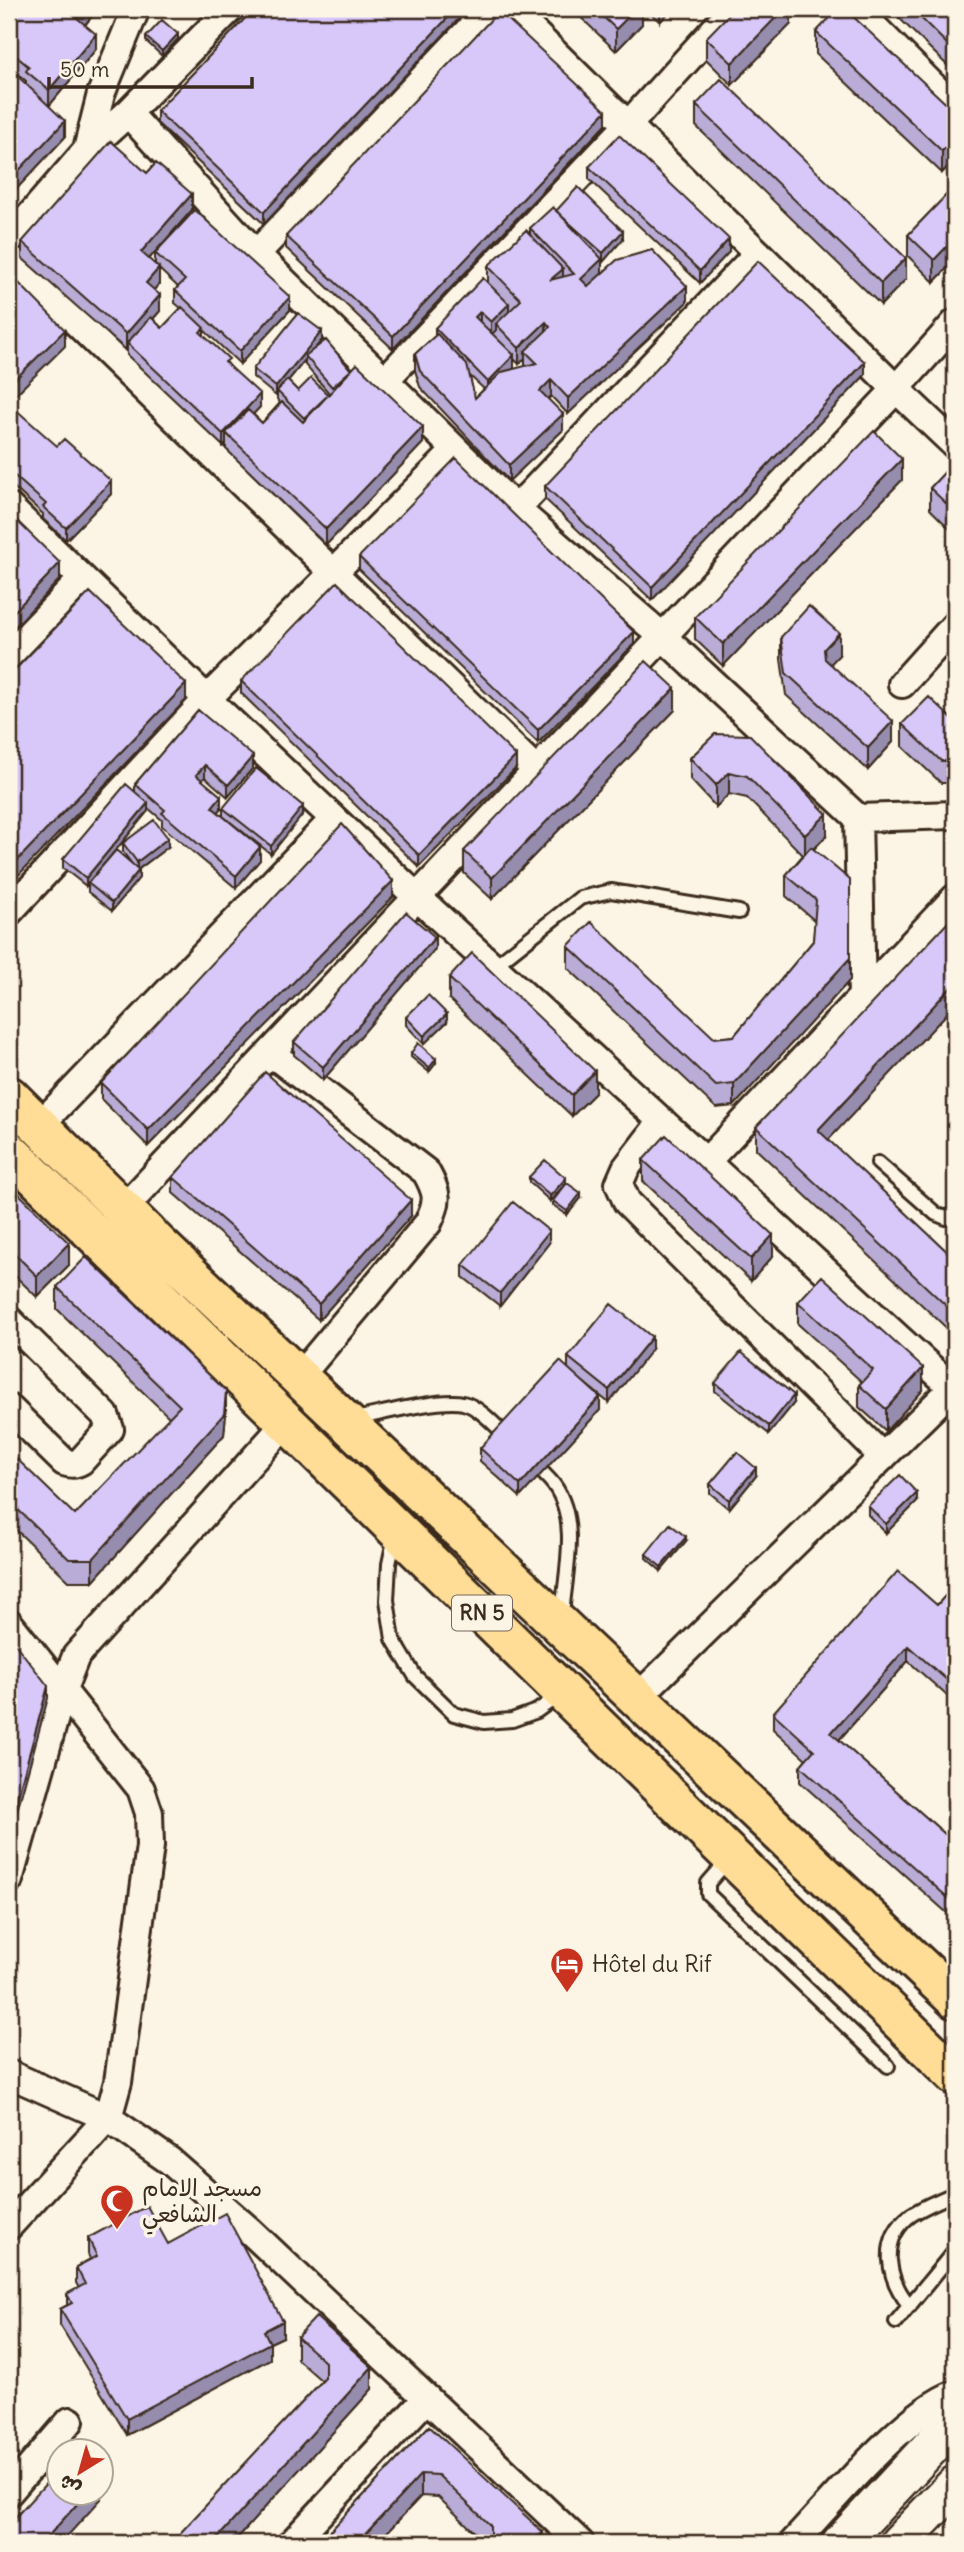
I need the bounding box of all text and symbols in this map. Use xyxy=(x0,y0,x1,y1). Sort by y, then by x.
scale bar xyxy=(49,46,252,90)
text: 50 m xyxy=(60,56,109,83)
road number: RN 5 xyxy=(452,1596,512,1630)
hotel icon: Hôtel du Rif xyxy=(548,1945,586,1994)
place label: Hôtel du Rif xyxy=(592,1949,712,1978)
place label: مسجد الامام الشافعي xyxy=(142,2173,262,2235)
mosque icon: مسجد الامام الشافعي xyxy=(98,2182,136,2231)
north arrow xyxy=(46,2436,116,2506)
text: ش xyxy=(54,2470,85,2501)

